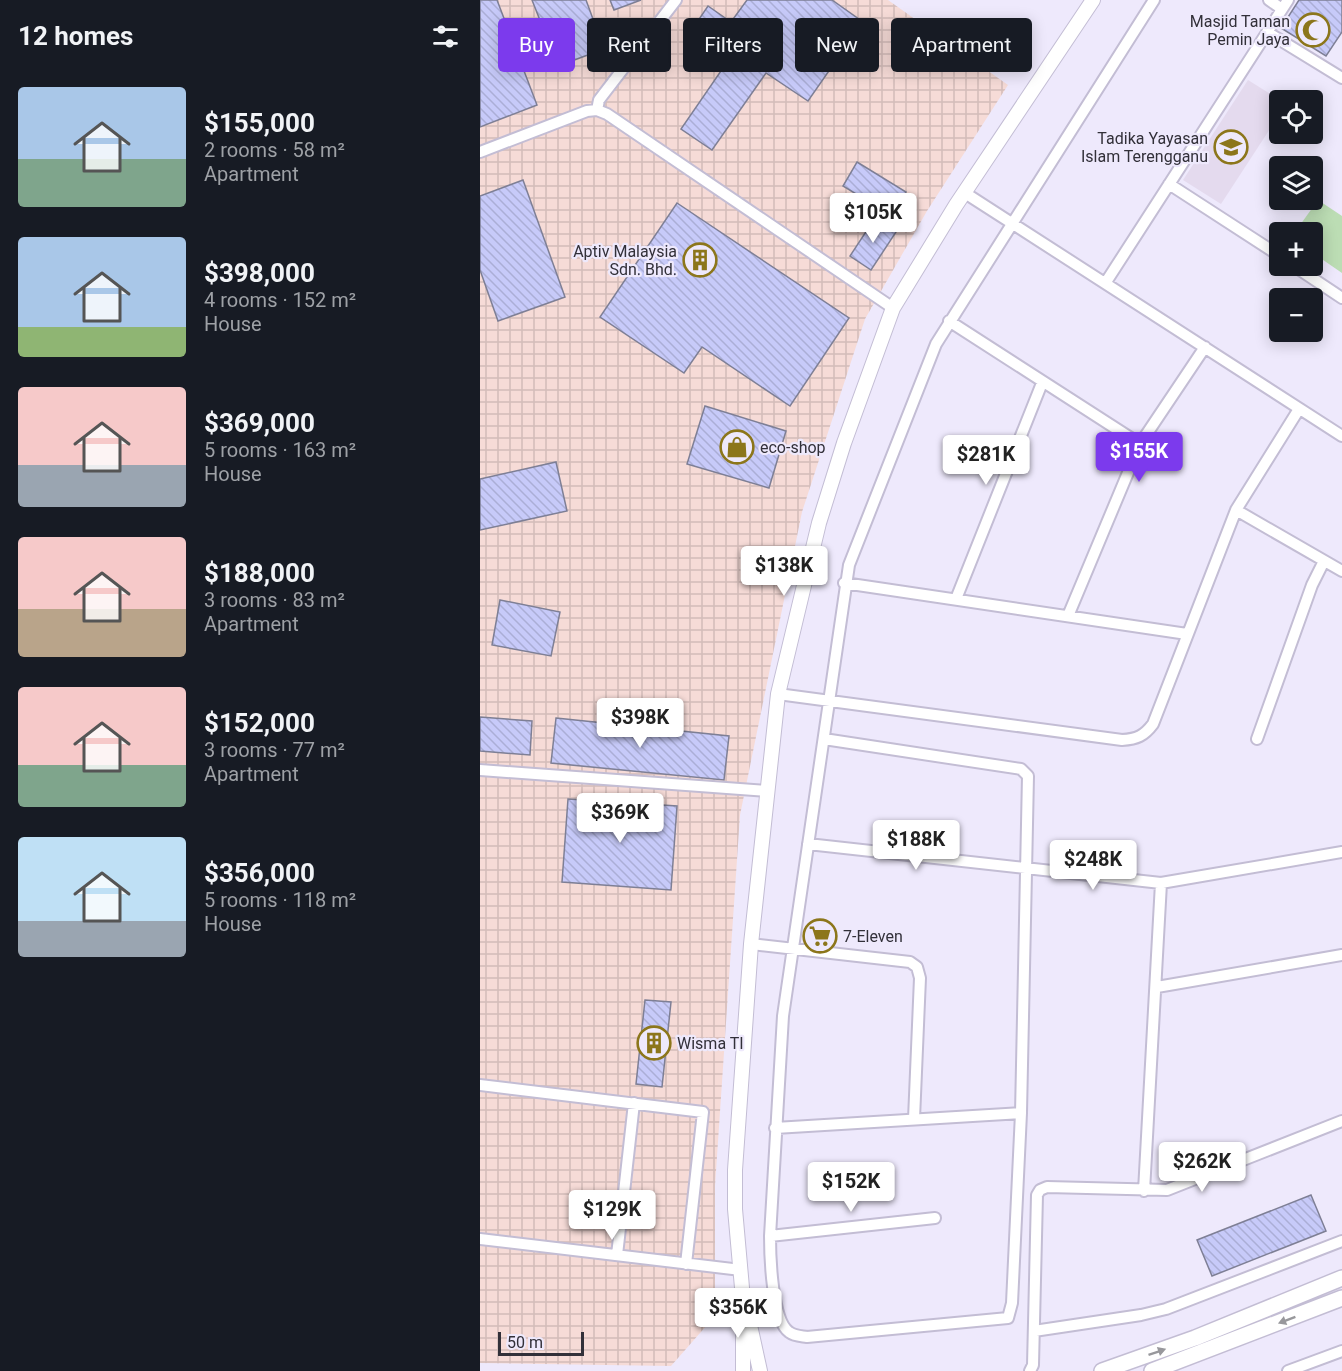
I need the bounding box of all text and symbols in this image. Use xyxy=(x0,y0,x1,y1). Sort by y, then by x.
place label: Masjid Taman Pemin Jaya xyxy=(1190,12,1290,49)
mosque icon: Masjid Taman Pemin Jaya xyxy=(1295,12,1331,48)
chip: Buy xyxy=(498,18,575,72)
chip: Rent xyxy=(587,18,671,72)
chip: Filters xyxy=(683,18,783,72)
chip: New xyxy=(795,18,879,72)
chip: Apartment xyxy=(891,18,1032,72)
icon: filters xyxy=(429,20,462,53)
text: 12 homes xyxy=(18,21,133,51)
map controls xyxy=(1269,90,1323,342)
button: locate xyxy=(1269,90,1323,144)
text: $155,000 xyxy=(204,108,315,138)
icon: home xyxy=(66,111,138,183)
place label: Tadika Yayasan Islam Terengganu xyxy=(1081,129,1208,166)
school or university icon: Tadika Yayasan Islam Terengganu xyxy=(1213,129,1249,165)
text: 2 rooms · 58 m² xyxy=(204,138,345,162)
button: layers xyxy=(1269,156,1323,210)
text: Apartment xyxy=(204,162,299,186)
pin: $105K xyxy=(831,193,915,244)
text: $105K xyxy=(844,200,902,224)
button: + xyxy=(1269,222,1323,276)
place label: Aptiv Malaysia Sdn. Bhd. xyxy=(573,242,677,279)
building icon: Aptiv Malaysia Sdn. Bhd. xyxy=(682,242,718,278)
text: $398,000 xyxy=(204,258,315,288)
icon: home xyxy=(66,261,138,333)
text: 4 rooms · 152 m² xyxy=(204,288,356,312)
button: − xyxy=(1269,288,1323,342)
text: House xyxy=(204,312,262,336)
text: $369,000 xyxy=(204,408,315,438)
icon: home xyxy=(66,411,138,483)
shop icon: eco-shop xyxy=(719,429,755,465)
pin: $155K xyxy=(1097,432,1181,483)
pin: $281K xyxy=(944,435,1028,486)
text: 5 rooms · 163 m² xyxy=(204,438,356,462)
place label: eco-shop xyxy=(760,438,826,457)
text: $155K xyxy=(1110,439,1168,463)
text: $281K xyxy=(957,442,1015,466)
text: House xyxy=(204,462,262,486)
pin: $138K xyxy=(742,546,826,597)
text: $138K xyxy=(755,553,813,577)
text: $188,000 xyxy=(204,558,315,588)
icon: home xyxy=(66,561,138,633)
text: 3 rooms · 83 m² xyxy=(204,588,345,612)
text: Apartment xyxy=(204,612,299,636)
pin: $398K xyxy=(598,698,682,749)
text: $398K xyxy=(611,705,669,729)
text: $152,000 xyxy=(204,708,315,738)
icon: home xyxy=(66,711,138,783)
text: 3 rooms · 77 m² xyxy=(204,738,345,762)
text: Apartment xyxy=(204,762,299,786)
pin: $369K xyxy=(578,793,662,844)
text: $369K xyxy=(591,800,649,824)
pin: $188K xyxy=(874,820,958,871)
text: $188K xyxy=(887,827,945,851)
pin: $248K xyxy=(1051,840,1135,891)
text: $248K xyxy=(1064,847,1122,871)
text: $356,000 xyxy=(204,858,315,888)
icon: home xyxy=(66,861,138,933)
text: 5 rooms · 118 m² xyxy=(204,888,356,912)
text: House xyxy=(204,912,262,936)
supermarket icon: 7-Eleven xyxy=(802,918,838,954)
place label: 7-Eleven xyxy=(843,927,903,946)
building icon: Wisma TI xyxy=(636,1025,672,1061)
place label: Wisma TI xyxy=(677,1034,744,1053)
pin: $262K xyxy=(1160,1142,1244,1193)
text: $262K xyxy=(1173,1149,1231,1173)
pin: $152K xyxy=(809,1162,893,1213)
text: $152K xyxy=(822,1169,880,1193)
pin: $129K xyxy=(570,1190,654,1241)
text: $129K xyxy=(583,1197,641,1221)
pin: $356K xyxy=(696,1288,780,1339)
text: $356K xyxy=(709,1295,767,1319)
one-way arrow xyxy=(1278,1315,1296,1325)
scale bar xyxy=(498,1329,584,1356)
text: 50 m xyxy=(507,1333,543,1352)
one-way arrow xyxy=(1148,1346,1166,1356)

